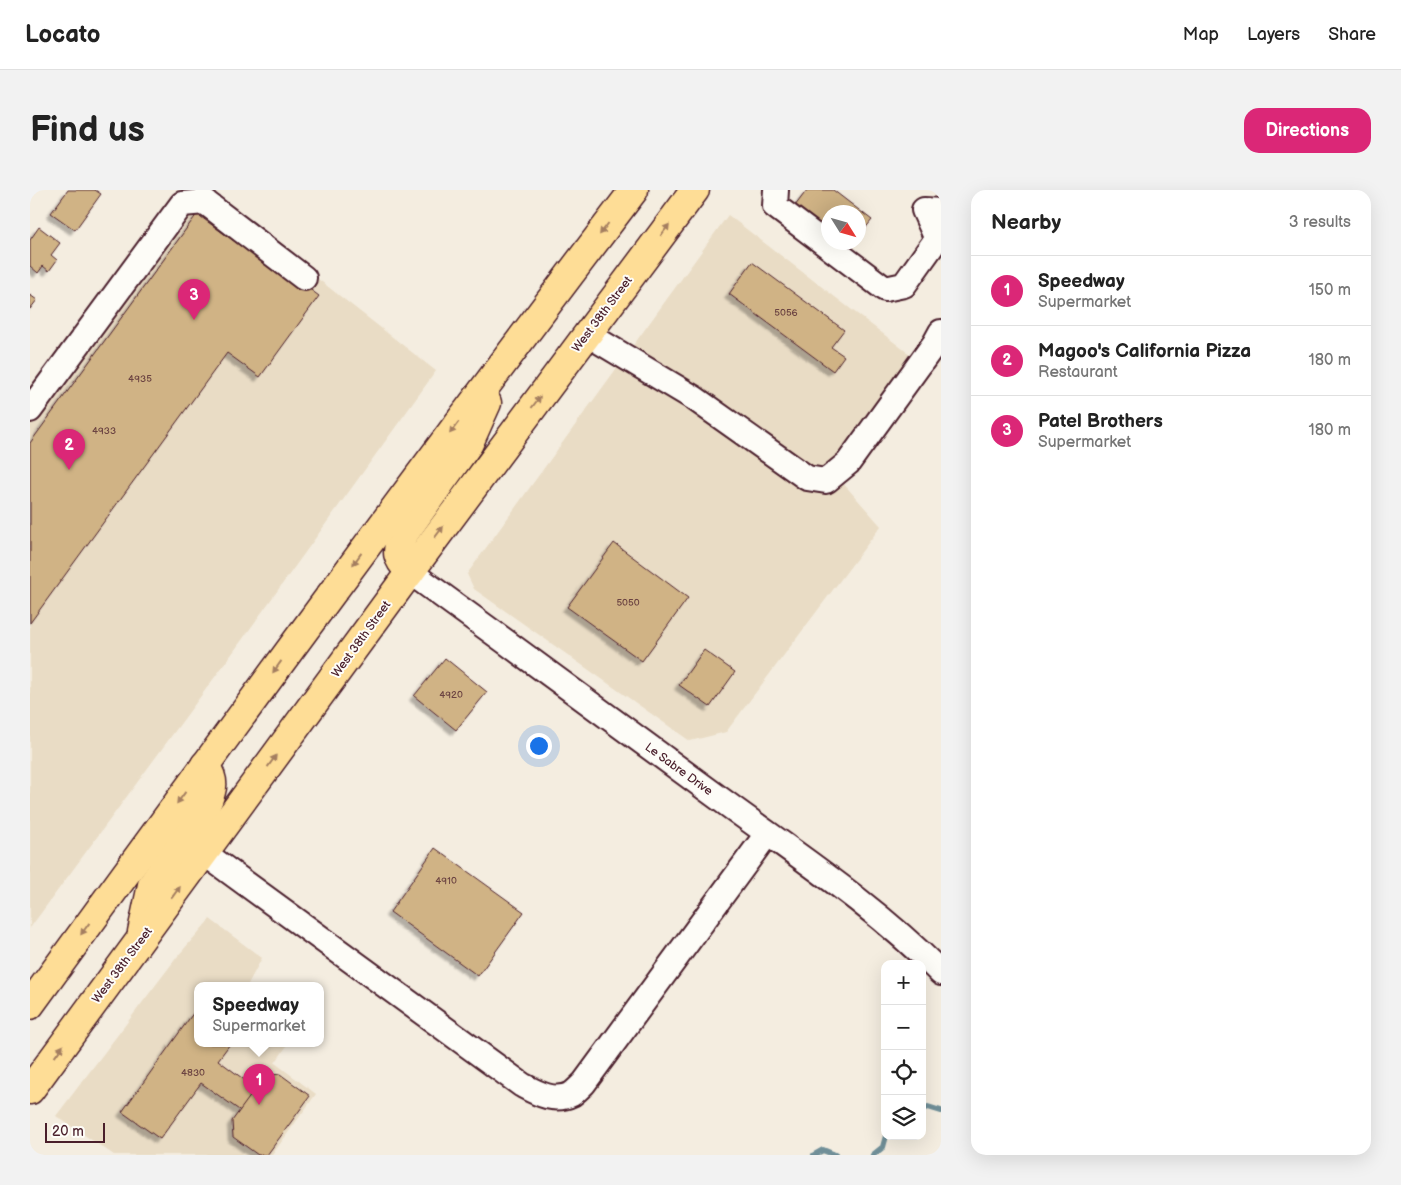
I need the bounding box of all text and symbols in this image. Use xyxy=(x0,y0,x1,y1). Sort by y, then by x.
text: Locato xyxy=(25,20,100,49)
text: Map xyxy=(1183,24,1219,45)
text: Layers xyxy=(1247,24,1300,45)
text: Share xyxy=(1328,24,1376,45)
button: Directions xyxy=(1244,108,1371,153)
text: Find us xyxy=(30,109,145,152)
north arrow xyxy=(821,205,866,250)
text: Nearby xyxy=(991,210,1061,235)
text: 3 results xyxy=(1289,213,1351,232)
one-way arrow xyxy=(599,222,610,235)
one-way arrow xyxy=(660,223,670,237)
text: Speedway xyxy=(1038,270,1125,293)
street label: West 38th Street xyxy=(569,273,636,355)
pin: 3 xyxy=(178,279,210,320)
text: 1 xyxy=(1004,281,1010,300)
text: 150 m xyxy=(1309,281,1351,300)
text: Supermarket xyxy=(1038,293,1131,312)
house number: 5056 xyxy=(774,307,798,319)
text: Magoo's California Pizza xyxy=(1038,340,1251,363)
text: 2 xyxy=(1002,351,1012,370)
text: 180 m xyxy=(1309,351,1351,370)
text: Restaurant xyxy=(1038,363,1118,382)
house number: 4935 xyxy=(128,373,152,385)
one-way arrow xyxy=(531,395,541,409)
text: Patel Brothers xyxy=(1038,410,1163,433)
one-way arrow xyxy=(448,421,459,434)
text: 3 xyxy=(1002,421,1012,440)
text: 180 m xyxy=(1309,421,1351,440)
house number: 4933 xyxy=(92,425,116,437)
pin: 2 xyxy=(53,429,85,470)
text: Supermarket xyxy=(1038,433,1131,452)
one-way arrow xyxy=(434,525,444,539)
one-way arrow xyxy=(352,552,362,566)
house number: 5050 xyxy=(616,597,640,609)
street label: West 38th Street xyxy=(329,598,394,680)
one-way arrow xyxy=(272,660,283,673)
house number: 4920 xyxy=(439,689,463,701)
your location xyxy=(526,733,552,759)
street label: Le Sabre Drive xyxy=(642,740,716,799)
one-way arrow xyxy=(267,754,277,768)
one-way arrow xyxy=(176,791,186,805)
house number: 4910 xyxy=(435,875,457,887)
one-way arrow xyxy=(171,885,181,899)
one-way arrow xyxy=(80,922,90,936)
street label: West 38th Street xyxy=(89,924,156,1006)
map controls xyxy=(881,960,926,1140)
button: + xyxy=(881,960,926,1005)
popup xyxy=(194,982,324,1047)
text: Speedway xyxy=(212,994,299,1017)
button: − xyxy=(881,1005,926,1050)
text: Supermarket xyxy=(212,1017,306,1036)
one-way arrow xyxy=(54,1044,64,1058)
button: locate xyxy=(881,1050,926,1095)
pin: 1 xyxy=(243,1064,275,1105)
house number: 4830 xyxy=(181,1067,205,1079)
button: layers xyxy=(881,1095,926,1140)
scale bar xyxy=(45,1120,105,1143)
text: 20 m xyxy=(52,1123,84,1140)

